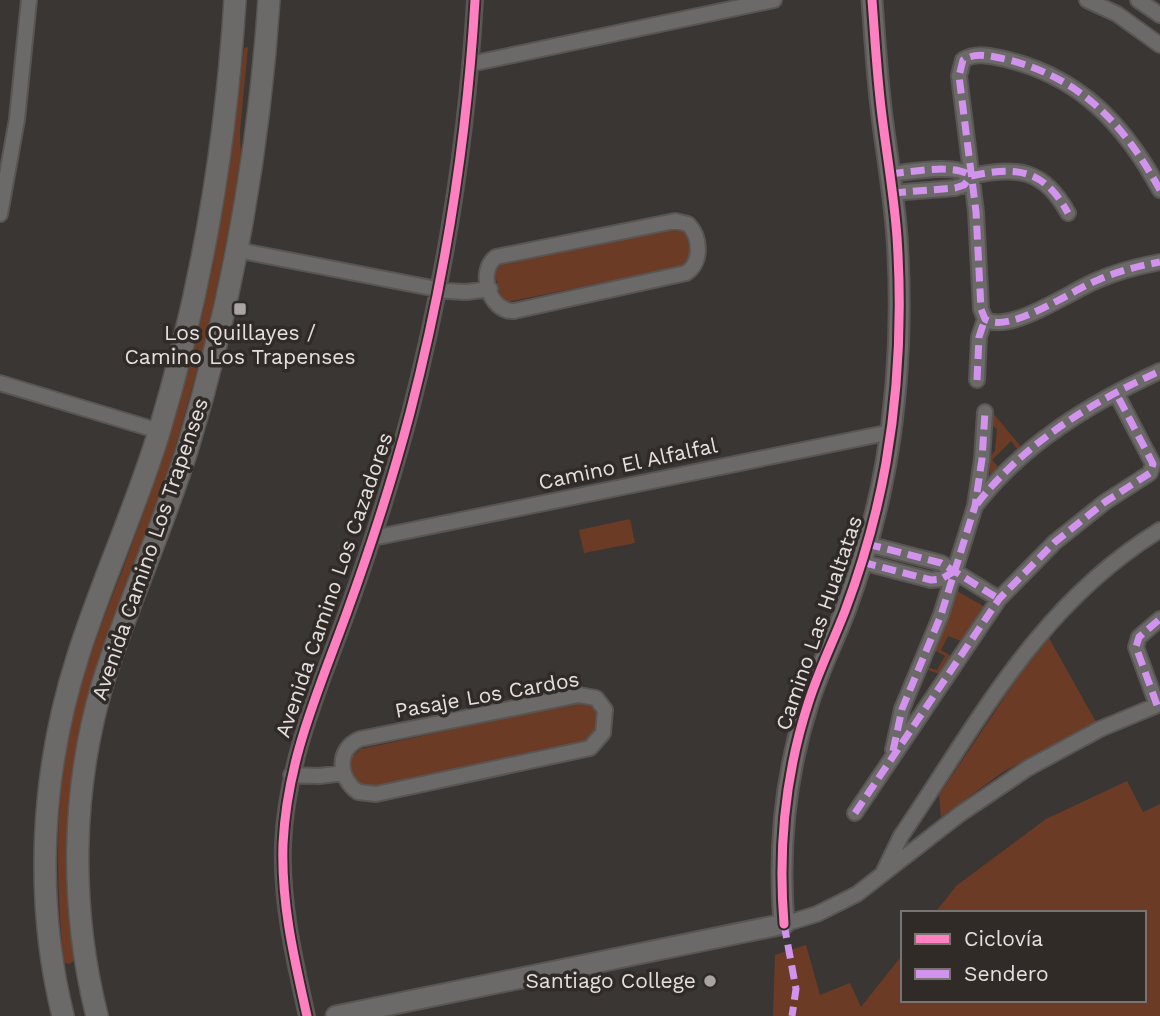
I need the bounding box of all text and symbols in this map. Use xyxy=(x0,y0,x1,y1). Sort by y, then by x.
marker: Los Quillayes / Camino Los Trapenses xyxy=(232,301,248,317)
place label: Los Quillayes / Camino Los Trapenses xyxy=(124,320,356,369)
street label: Avenida Camino Los Trapenses xyxy=(86,395,213,703)
street label: Avenida Camino Los Cazadores xyxy=(269,429,398,741)
street label: Camino El Alfalfal xyxy=(536,432,720,495)
street label: Camino Las Hualtatas xyxy=(770,512,867,733)
street label: Pasaje Los Cardos xyxy=(393,666,581,723)
legend xyxy=(901,911,1146,1002)
text: Ciclovía xyxy=(964,926,1043,951)
text: Sendero xyxy=(964,961,1049,986)
place label: Santiago College xyxy=(526,968,696,993)
marker: Santiago College xyxy=(702,973,718,989)

